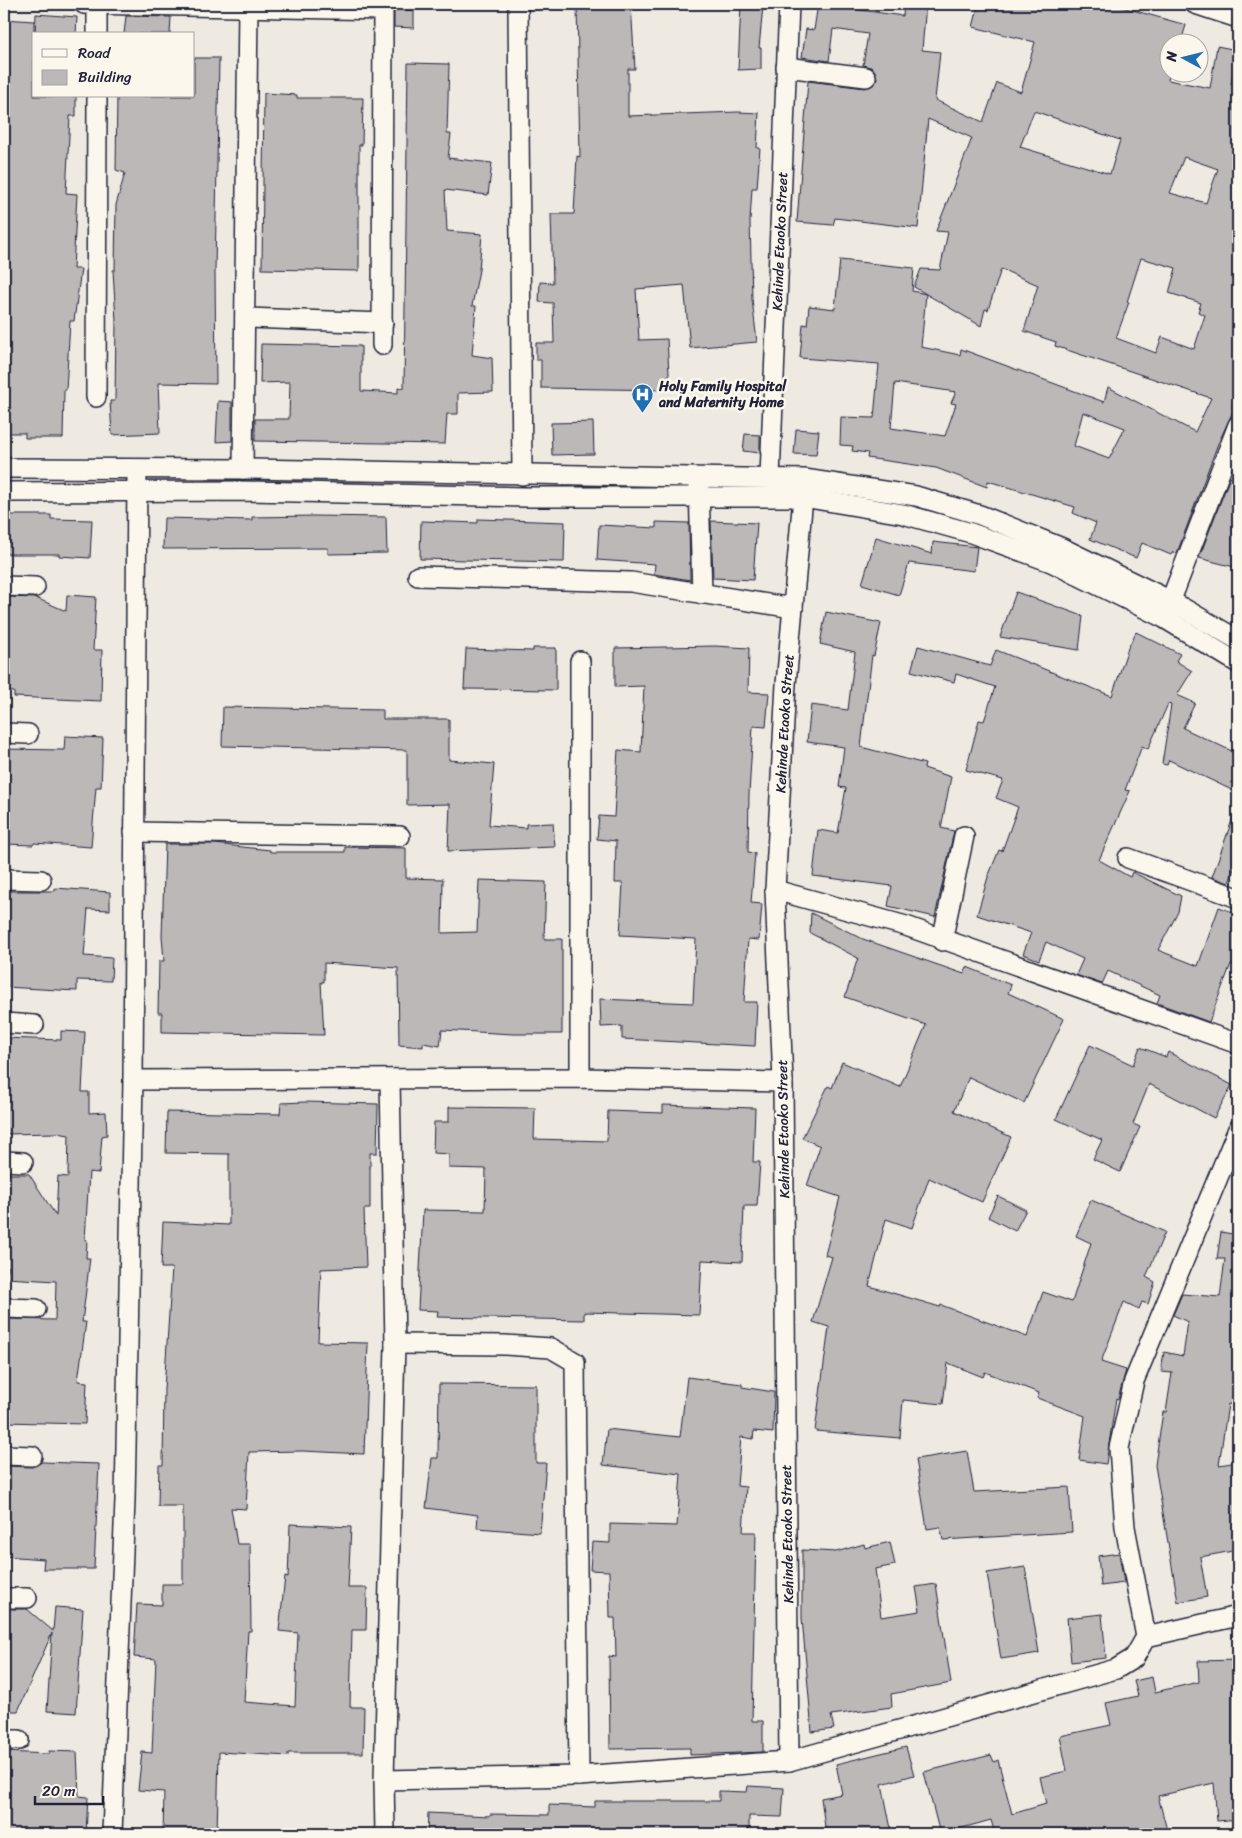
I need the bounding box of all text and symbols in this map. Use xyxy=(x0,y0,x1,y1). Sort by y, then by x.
legend xyxy=(32,32,195,98)
north arrow xyxy=(1160,32,1210,82)
text: Road xyxy=(78,40,111,66)
text: N xyxy=(1158,50,1185,64)
text: Building xyxy=(78,64,132,90)
street label: Kehinde Etaoko Street xyxy=(765,171,795,311)
place label: Holy Family Hospital and Maternity Home xyxy=(658,374,787,415)
hospital icon: Holy Family Hospital and Maternity Home xyxy=(631,382,655,413)
street label: Kehinde Etaoko Street xyxy=(768,653,802,794)
street label: Kehinde Etaoko Street xyxy=(770,1059,797,1199)
street label: Kehinde Etaoko Street xyxy=(774,1464,801,1604)
scale bar xyxy=(35,1773,102,1805)
text: 20 m xyxy=(42,1778,76,1804)

